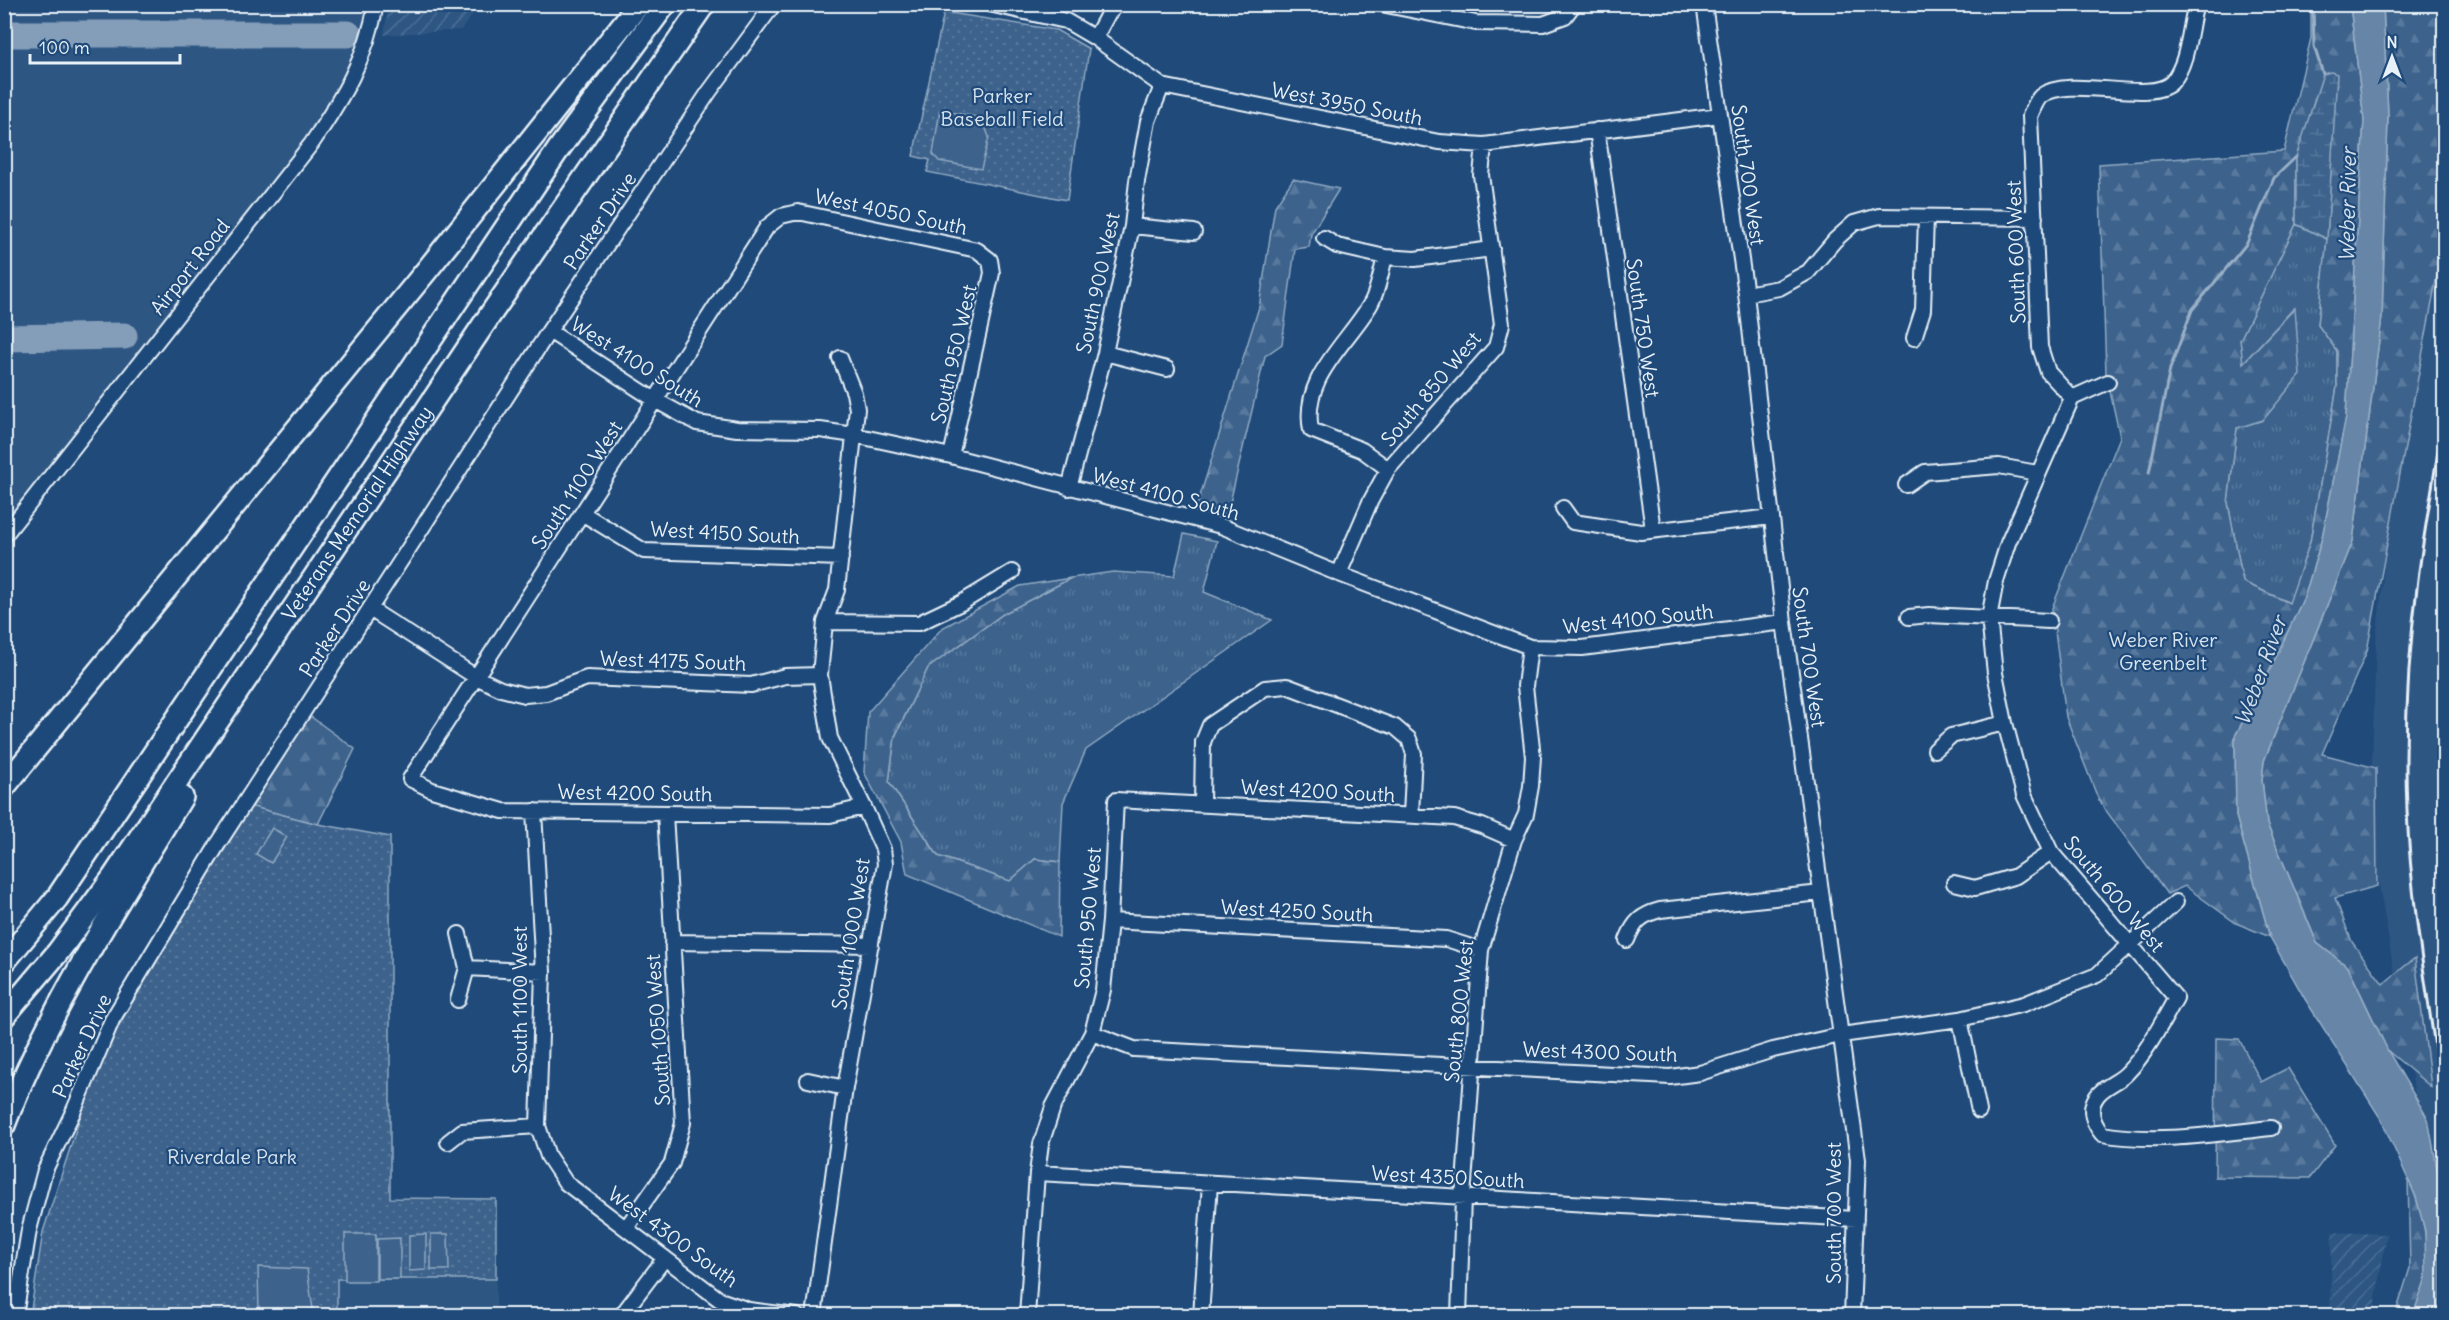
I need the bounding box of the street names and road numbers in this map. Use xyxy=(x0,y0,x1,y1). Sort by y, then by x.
street label: West 3950 South xyxy=(1269,77,1425,130)
street label: South 700 West xyxy=(1726,103,1771,247)
street label: Parker Drive xyxy=(558,167,641,274)
street label: South 600 West xyxy=(2000,179,2031,324)
street label: West 4050 South xyxy=(813,183,970,240)
street label: South 900 West xyxy=(1070,210,1125,356)
street label: Airport Road xyxy=(144,214,235,320)
street label: South 750 West xyxy=(1621,257,1666,399)
street label: South 950 West xyxy=(925,282,982,426)
street label: West 4100 South xyxy=(566,311,708,412)
street label: South 850 West xyxy=(1375,326,1486,451)
street label: Veterans Memorial Highway xyxy=(276,401,438,625)
street label: South 1100 West xyxy=(526,416,628,554)
street label: West 4100 South xyxy=(1090,462,1243,525)
street label: West 4150 South xyxy=(650,516,801,549)
street label: Parker Drive xyxy=(294,574,376,682)
street label: South 700 West xyxy=(1787,585,1832,729)
street label: West 4100 South xyxy=(1561,598,1715,639)
street label: West 4175 South xyxy=(599,645,747,676)
street label: West 4200 South xyxy=(1240,774,1396,807)
street label: West 4200 South xyxy=(557,779,713,806)
street label: South 600 West xyxy=(2059,831,2170,957)
street label: South 950 West xyxy=(1069,846,1106,990)
street label: South 1000 West xyxy=(826,856,875,1012)
street label: West 4250 South xyxy=(1220,894,1374,927)
street label: South 1100 West xyxy=(507,926,532,1074)
street label: South 800 West xyxy=(1439,938,1478,1084)
street label: South 1050 West xyxy=(640,953,675,1107)
street label: Parker Drive xyxy=(47,990,117,1102)
street label: West 4300 South xyxy=(1522,1036,1678,1067)
street label: South 700 West xyxy=(1821,1142,1846,1284)
street label: West 4350 South xyxy=(1371,1160,1525,1193)
street label: West 4300 South xyxy=(603,1181,743,1292)

